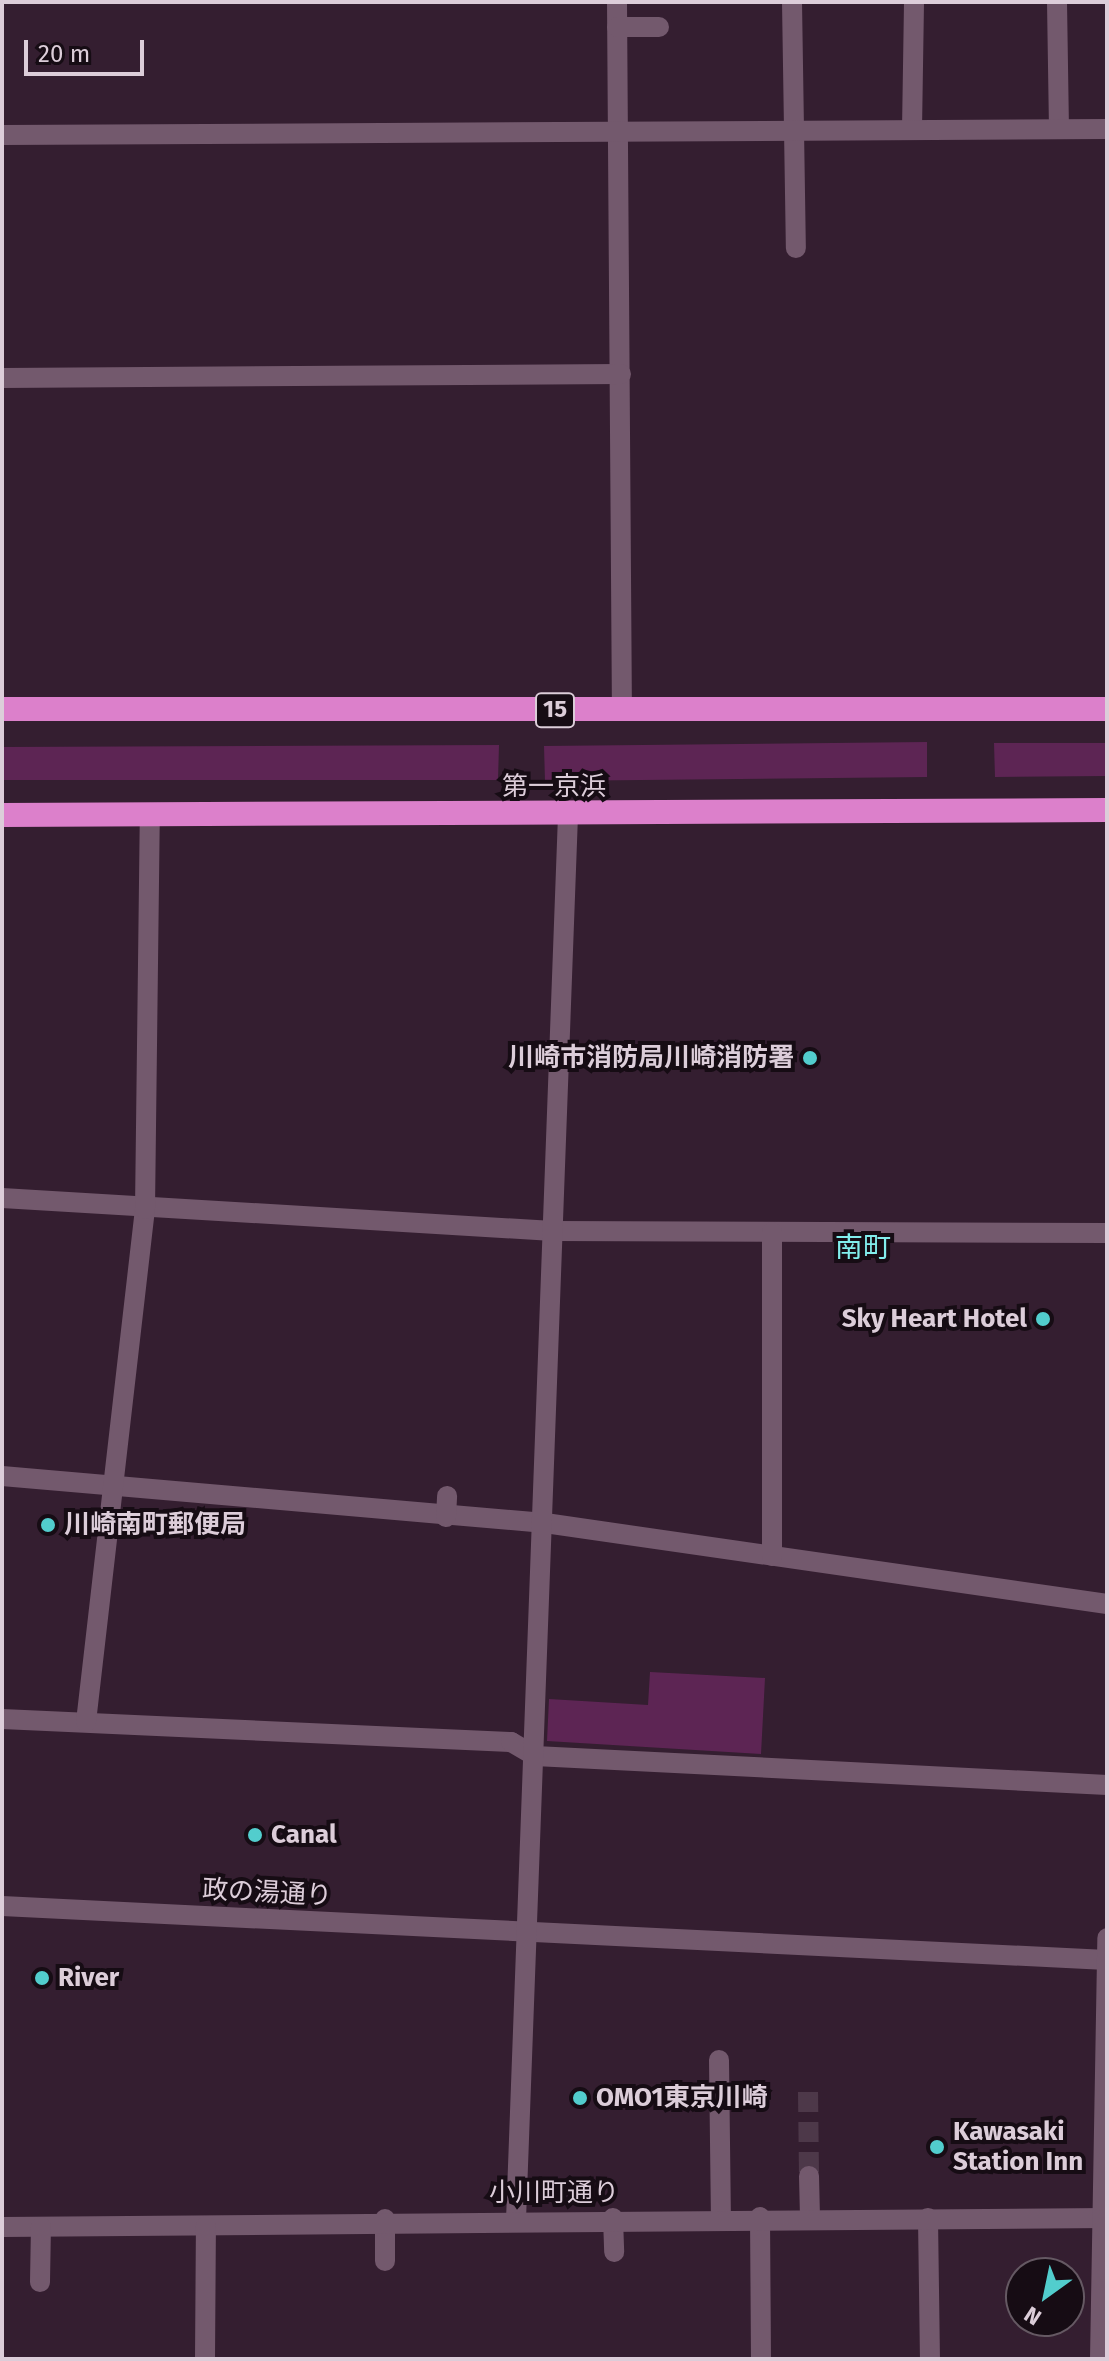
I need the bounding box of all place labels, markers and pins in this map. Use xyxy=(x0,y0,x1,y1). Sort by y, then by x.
place label: 川崎市消防局川崎消防署 xyxy=(508,1042,794,1074)
marker: 川崎市消防局川崎消防署 xyxy=(801,1049,819,1067)
place label: Sky Heart Hotel xyxy=(842,1303,1027,1335)
marker: Sky Heart Hotel xyxy=(1034,1310,1052,1328)
place label: 川崎南町郵便局 xyxy=(64,1509,246,1541)
marker: 川崎南町郵便局 xyxy=(39,1516,57,1534)
place label: Canal xyxy=(271,1819,337,1851)
marker: Canal xyxy=(246,1826,264,1844)
place label: River xyxy=(58,1962,119,1994)
marker: River xyxy=(33,1969,51,1987)
place label: OMO1東京川崎 xyxy=(596,2082,768,2114)
marker: OMO1東京川崎 xyxy=(571,2089,589,2107)
place label: Kawasaki Station Inn xyxy=(953,2116,1083,2178)
marker: Kawasaki Station Inn xyxy=(928,2138,946,2156)

